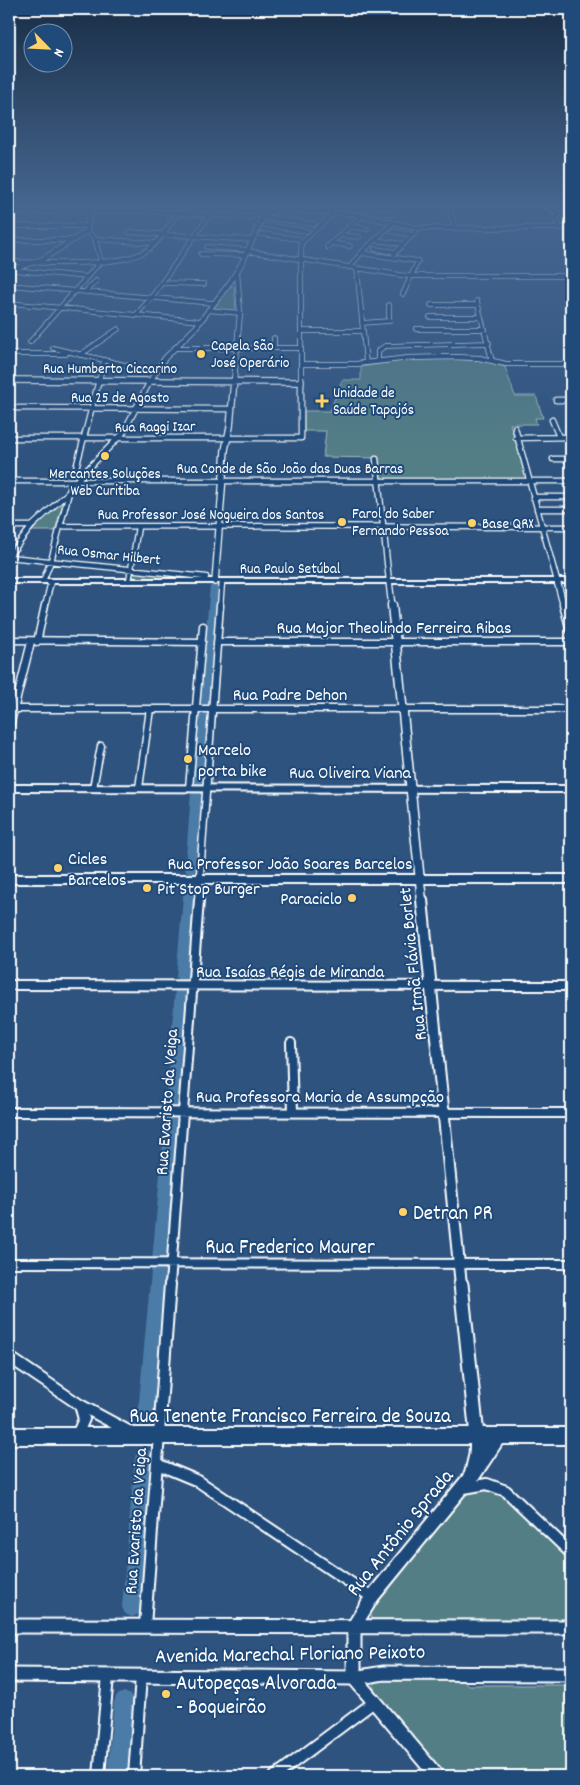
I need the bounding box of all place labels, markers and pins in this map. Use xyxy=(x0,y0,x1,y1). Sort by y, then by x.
place label: Capela São José Operário xyxy=(211,336,290,375)
marker: Capela São José Operário xyxy=(195,348,207,360)
place label: Unidade de Saúde Tapajós xyxy=(333,383,414,422)
marker: Unidade de Saúde Tapajós xyxy=(315,394,329,408)
marker: Mercantes Soluções Web Curitiba xyxy=(99,450,111,462)
place label: Mercantes Soluções Web Curitiba xyxy=(49,464,161,503)
place label: Farol do Saber Fernando Pessoa xyxy=(352,504,450,543)
place label: Base QRX xyxy=(482,514,534,536)
marker: Farol do Saber Fernando Pessoa xyxy=(336,516,348,528)
marker: Base QRX xyxy=(466,517,478,529)
place label: Marcelo porta bike xyxy=(198,739,267,785)
marker: Marcelo porta bike xyxy=(182,753,194,765)
place label: Cicles Barcelos xyxy=(68,848,127,894)
marker: Cicles Barcelos xyxy=(52,862,64,874)
place label: Pit Stop Burger xyxy=(157,878,260,903)
marker: Pit Stop Burger xyxy=(141,882,153,894)
place label: Paraciclo xyxy=(280,888,342,913)
marker: Paraciclo xyxy=(346,892,358,904)
place label: Detran PR xyxy=(413,1200,493,1230)
marker: Detran PR xyxy=(397,1206,409,1218)
place label: Autopeças Alvorada - Boqueirão xyxy=(176,1670,338,1724)
marker: Autopeças Alvorada - Boqueirão xyxy=(160,1688,172,1700)

